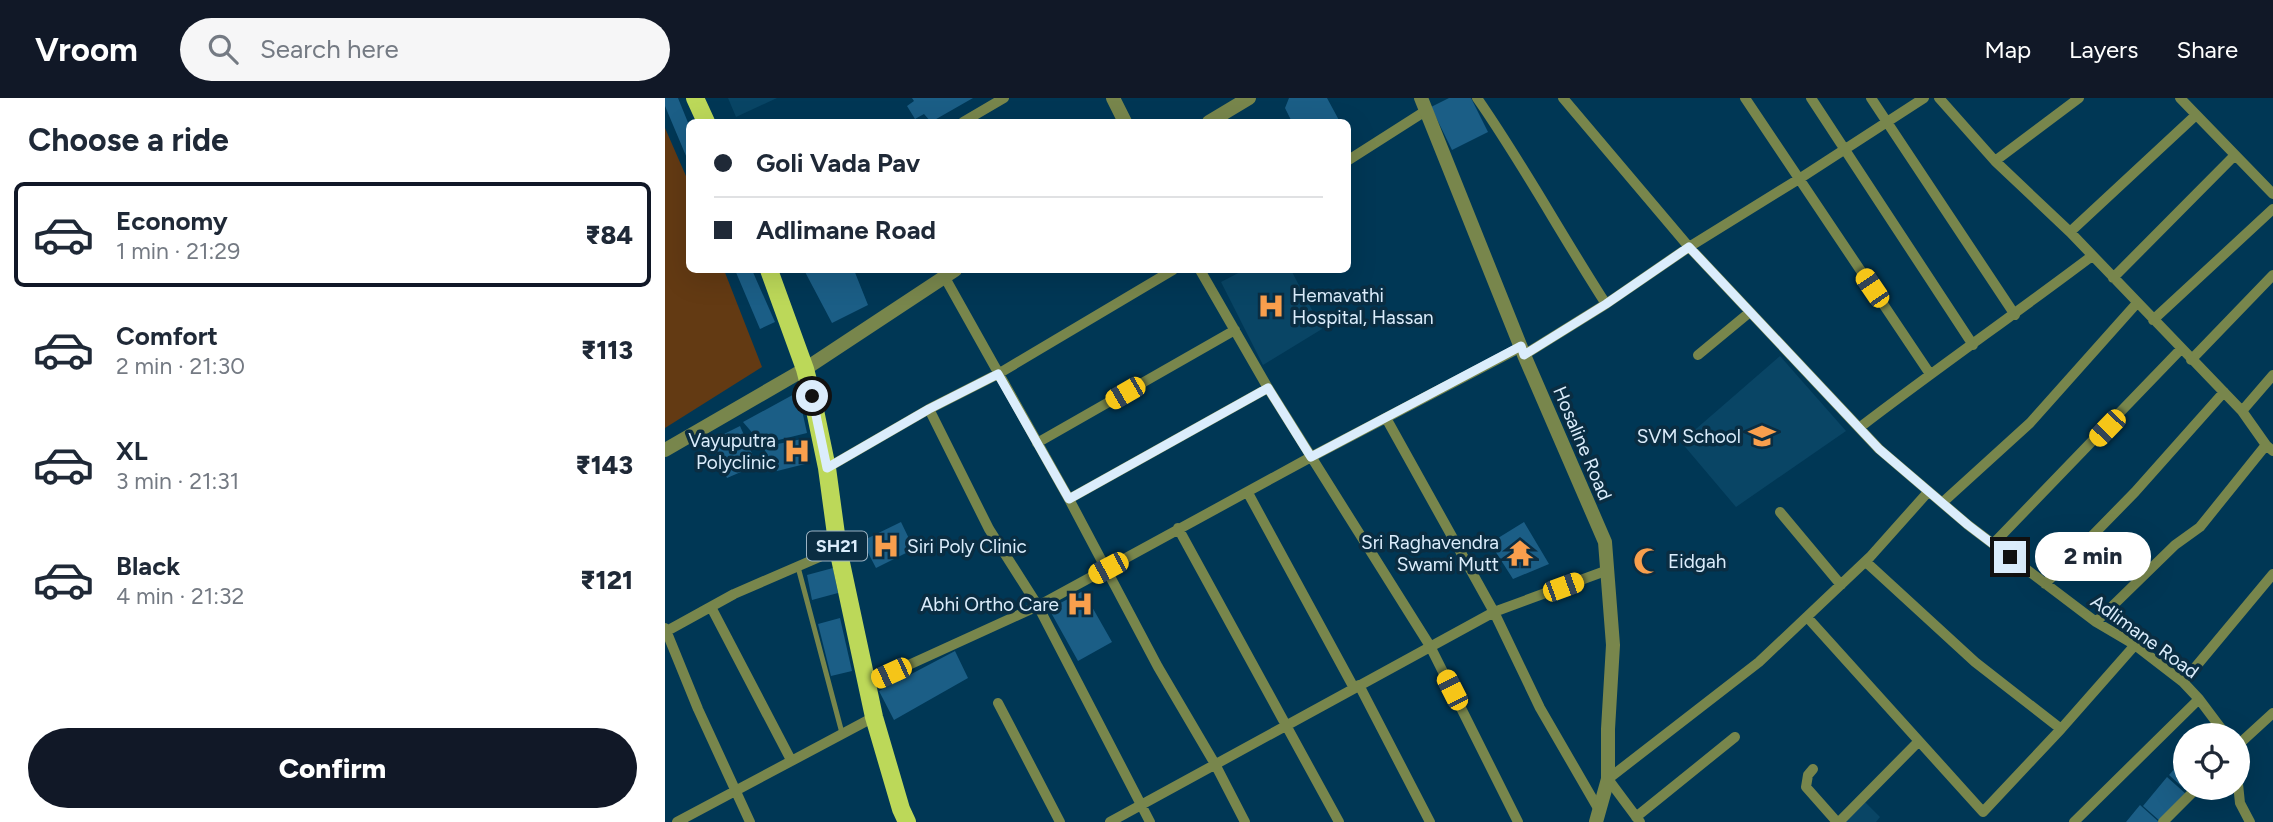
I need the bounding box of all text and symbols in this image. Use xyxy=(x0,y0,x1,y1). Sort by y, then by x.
search box xyxy=(180,18,670,81)
text: Vroom xyxy=(35,30,138,69)
icon: search xyxy=(204,30,242,68)
text: Search here xyxy=(260,33,399,65)
text: Map xyxy=(1984,35,2031,64)
text: Layers xyxy=(2069,35,2138,64)
text: Share xyxy=(2176,35,2238,64)
text: Choose a ride xyxy=(28,121,229,159)
text: Goli Vada Pav xyxy=(756,147,920,179)
icon: car xyxy=(32,203,95,266)
text: Economy xyxy=(116,205,228,237)
text: Adlimane Road xyxy=(756,214,936,246)
text: ₹84 xyxy=(585,219,633,251)
text: 1 min · 21:29 xyxy=(116,237,240,265)
car xyxy=(1852,265,1893,311)
place label: Hemavathi Hospital, Hassan xyxy=(1292,284,1434,329)
hospital icon: Hemavathi Hospital, Hassan xyxy=(1256,291,1286,321)
icon: car xyxy=(32,318,95,381)
text: Comfort xyxy=(116,320,218,352)
text: ₹113 xyxy=(581,334,633,366)
text: 2 min · 21:30 xyxy=(116,352,245,380)
car xyxy=(1102,373,1149,413)
route start xyxy=(796,380,828,412)
street label: Hosaline Road xyxy=(1548,383,1617,504)
car xyxy=(2085,406,2130,450)
school or university icon: SVM School xyxy=(1747,421,1777,451)
place label: SVM School xyxy=(1637,425,1741,448)
place label: Vayuputra Polyclinic xyxy=(688,429,776,474)
icon: car xyxy=(32,433,95,496)
text: XL xyxy=(116,435,148,467)
hospital icon: Vayuputra Polyclinic xyxy=(782,436,812,466)
text: ₹143 xyxy=(575,449,633,481)
text: 3 min · 21:31 xyxy=(116,467,239,495)
hospital icon: Siri Poly Clinic xyxy=(871,531,901,561)
place label: Sri Raghavendra Swami Mutt xyxy=(1361,531,1499,576)
road number: SH21 xyxy=(807,532,867,560)
callout: 2 min xyxy=(2035,532,2150,582)
place label: Siri Poly Clinic xyxy=(907,535,1027,558)
temple icon: Sri Raghavendra Swami Mutt xyxy=(1505,538,1535,568)
route end xyxy=(1994,541,2026,573)
text: 2 min xyxy=(2064,542,2122,570)
mosque icon: Eidgah xyxy=(1632,546,1662,576)
icon: car xyxy=(32,548,95,611)
car xyxy=(1085,549,1132,587)
text: Black xyxy=(116,550,180,582)
place label: Eidgah xyxy=(1668,550,1726,573)
text: ₹121 xyxy=(580,564,633,596)
car xyxy=(1540,570,1587,604)
text: 4 min · 21:32 xyxy=(116,582,244,610)
hospital icon: Abhi Ortho Care xyxy=(1065,589,1095,619)
street label: Adlimane Road xyxy=(2086,590,2203,683)
place label: Abhi Ortho Care xyxy=(920,593,1059,616)
car xyxy=(868,655,915,691)
car xyxy=(1434,667,1471,713)
map controls xyxy=(2173,723,2250,800)
button: locate xyxy=(2173,723,2250,800)
button: Confirm xyxy=(28,728,637,808)

